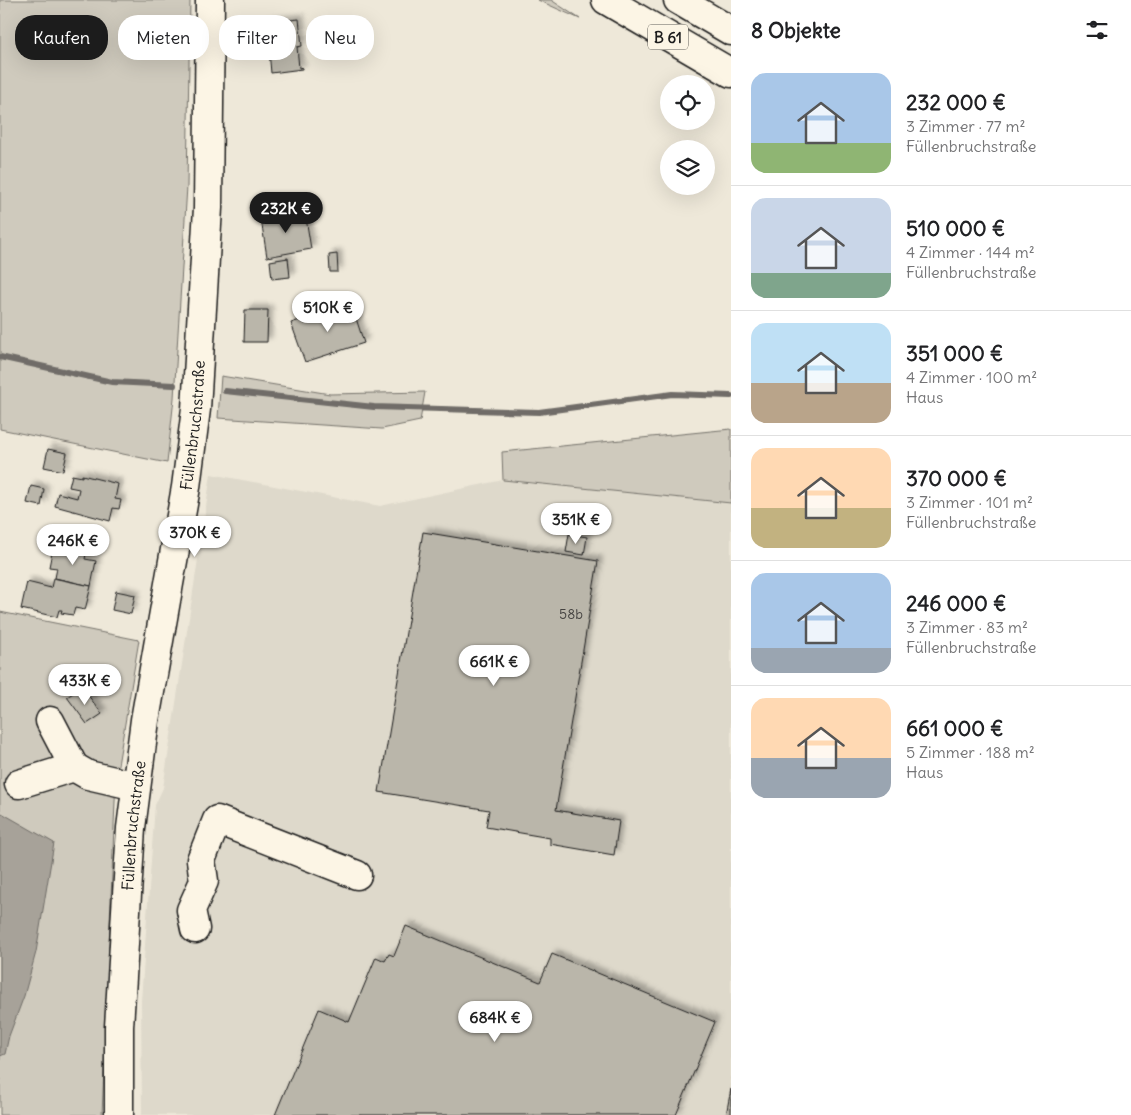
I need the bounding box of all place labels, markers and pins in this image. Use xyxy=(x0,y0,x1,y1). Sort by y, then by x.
pin: 232K € xyxy=(245,192,327,234)
pin: 510K € xyxy=(287,290,369,333)
pin: 351K € xyxy=(535,502,617,545)
pin: 370K € xyxy=(154,516,236,558)
pin: 246K € xyxy=(32,524,114,566)
pin: 661K € xyxy=(453,644,535,687)
pin: 433K € xyxy=(44,664,126,706)
pin: 684K € xyxy=(454,1000,536,1043)

